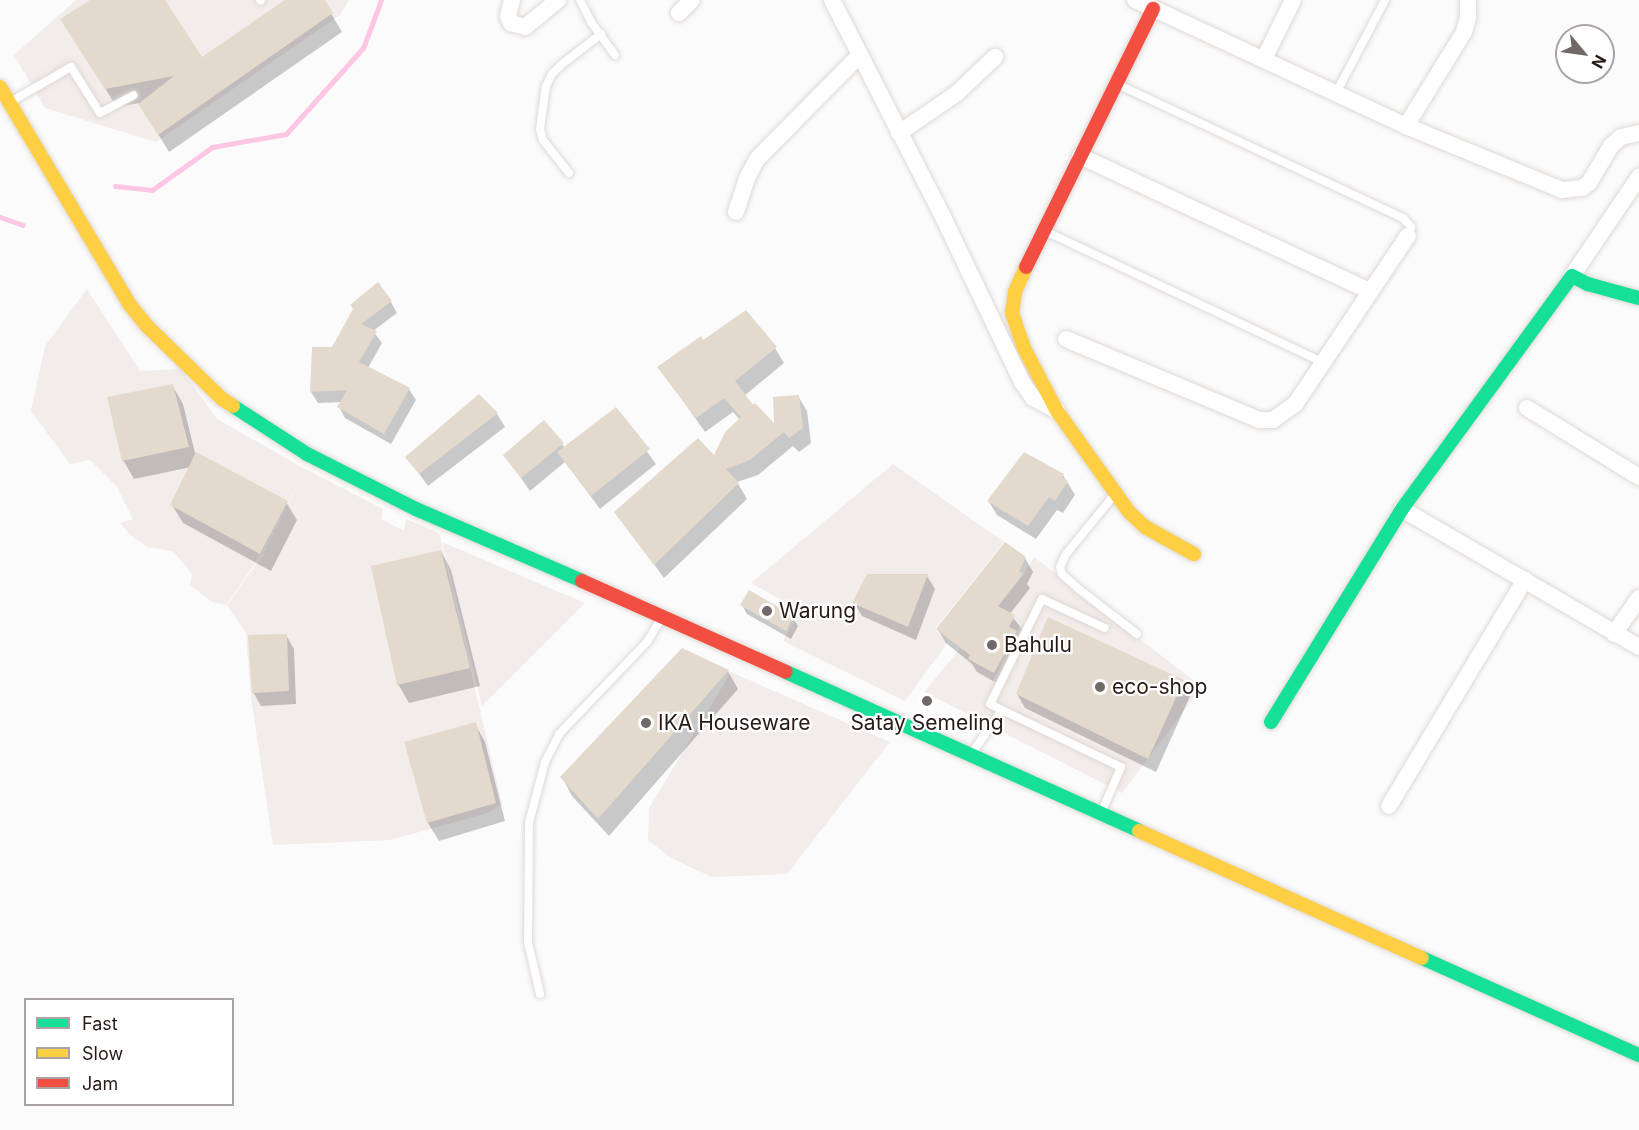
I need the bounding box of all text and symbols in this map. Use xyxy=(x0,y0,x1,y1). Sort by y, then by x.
north arrow xyxy=(1555,24,1615,84)
text: N xyxy=(1587,52,1611,72)
place label: Warung xyxy=(779,598,856,624)
marker: Warung xyxy=(760,604,774,618)
place label: Bahulu xyxy=(1004,632,1072,658)
marker: Bahulu xyxy=(985,638,999,652)
place label: eco-shop xyxy=(1112,674,1207,700)
marker: eco-shop xyxy=(1093,680,1107,694)
marker: Satay Semeling xyxy=(920,694,934,708)
place label: IKA Houseware xyxy=(658,710,810,736)
place label: Satay Semeling xyxy=(850,710,1004,736)
marker: IKA Houseware xyxy=(639,716,653,730)
legend xyxy=(24,998,234,1106)
text: Fast xyxy=(82,1013,118,1034)
text: Slow xyxy=(82,1043,123,1064)
text: Jam xyxy=(82,1073,118,1094)

